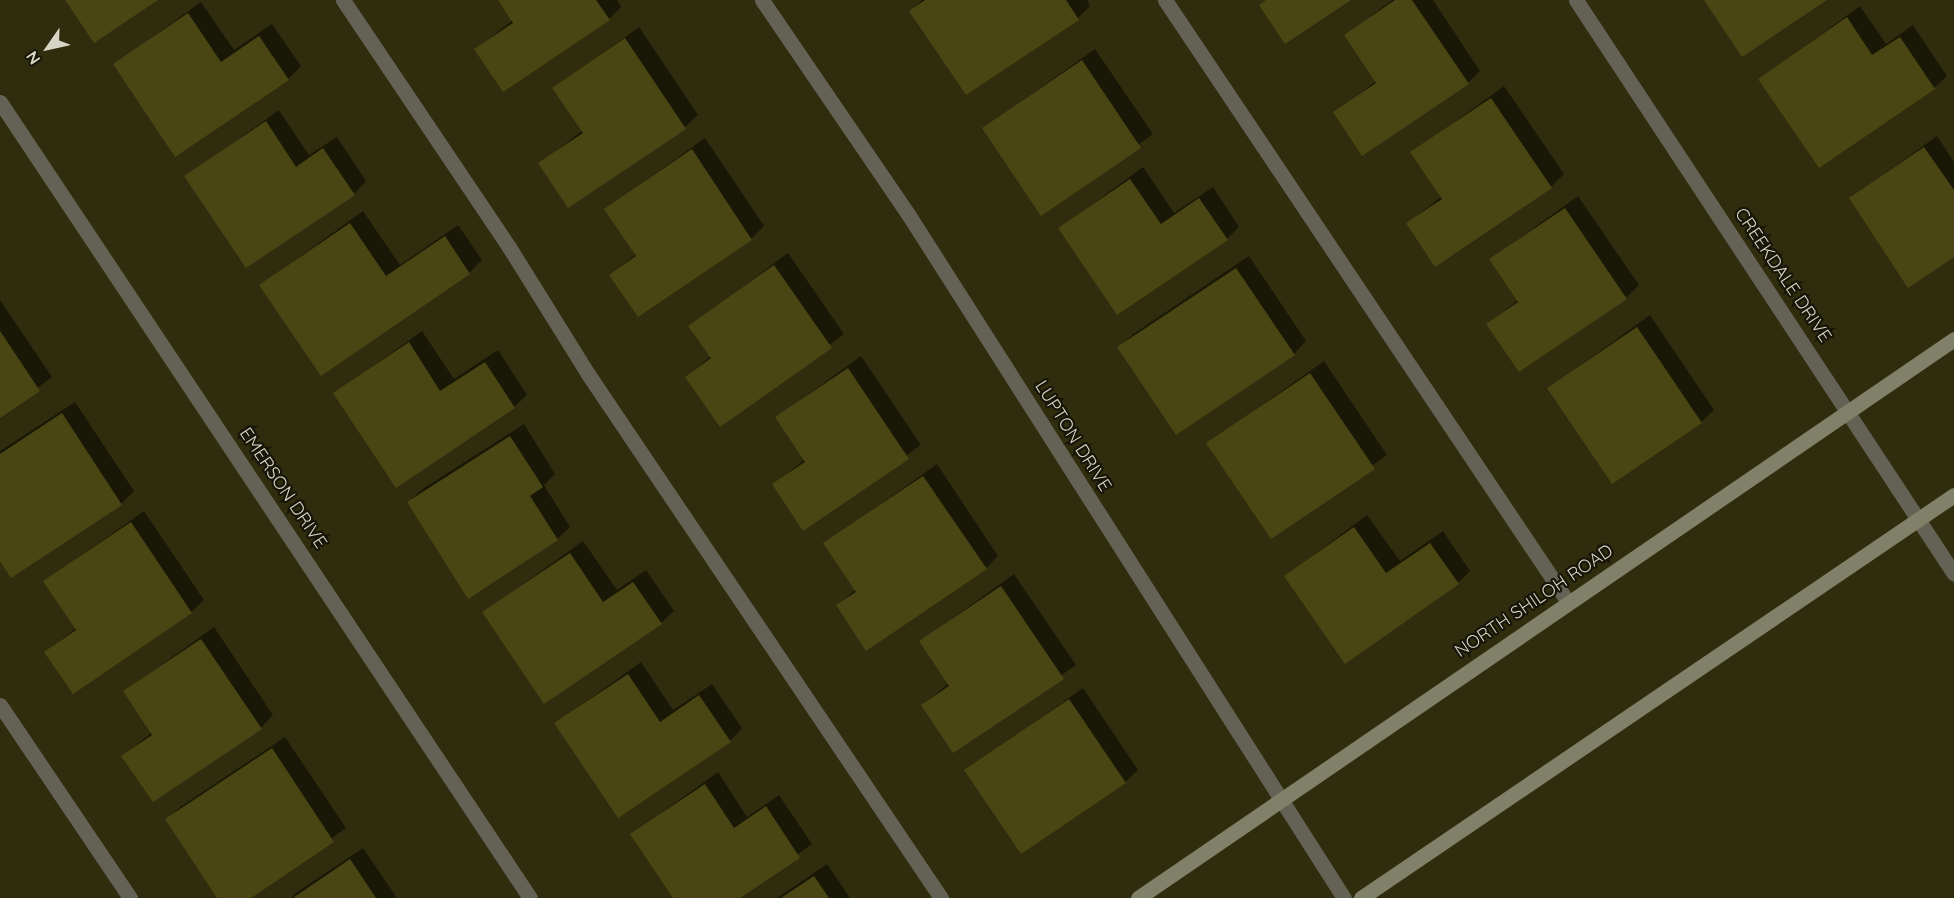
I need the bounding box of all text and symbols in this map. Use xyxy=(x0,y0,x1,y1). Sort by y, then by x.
north arrow xyxy=(18,18,78,78)
text: N xyxy=(22,48,45,69)
street label: CREEKDALE DRIVE xyxy=(1730,204,1836,346)
street label: LUPTON DRIVE xyxy=(1030,377,1116,495)
street label: EMERSON DRIVE xyxy=(235,424,331,552)
street label: NORTH SHILOH ROAD xyxy=(1451,540,1617,662)

